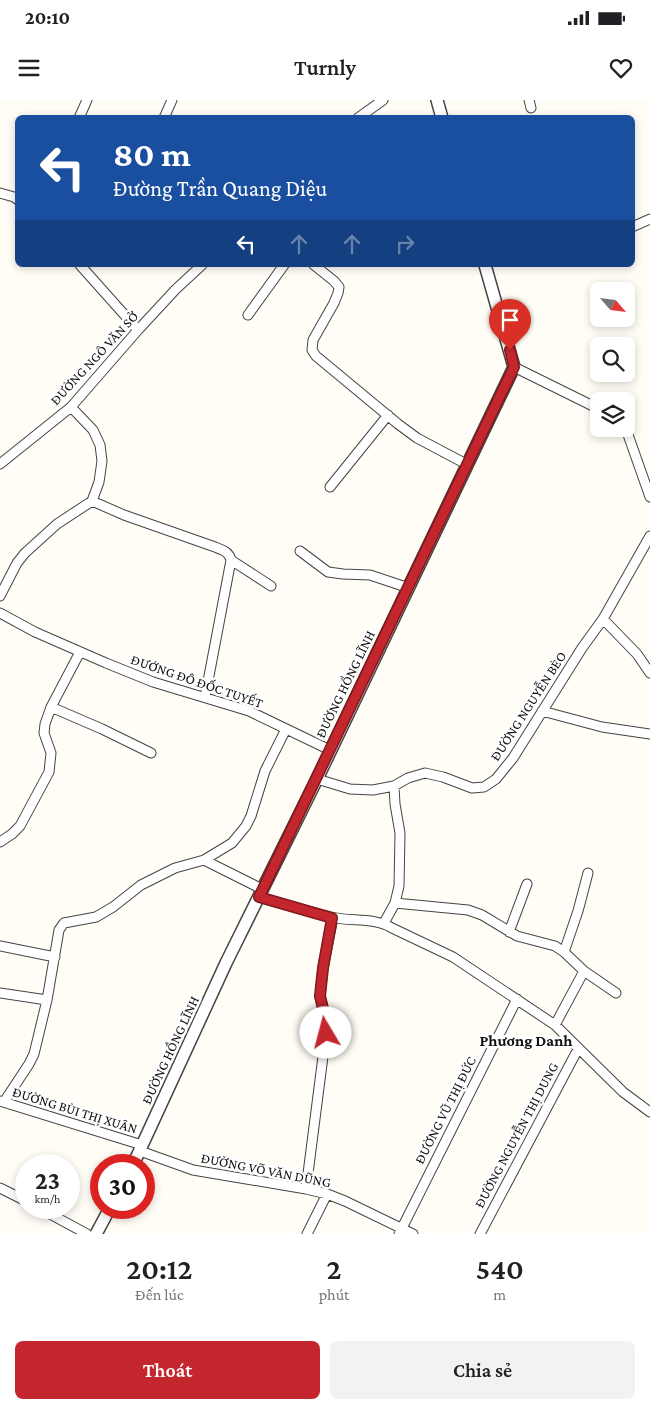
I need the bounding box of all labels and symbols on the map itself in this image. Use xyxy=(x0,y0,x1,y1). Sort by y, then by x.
north arrow xyxy=(590,282,635,328)
pin xyxy=(489,299,531,350)
street label: ĐƯỜNG NGÔ VĂN SỞ xyxy=(47,308,142,408)
street label: ĐƯỜNG HỒNG LĨNH xyxy=(312,628,378,740)
street label: ĐƯỜNG NGUYỄN BÈO xyxy=(487,648,569,764)
street label: ĐƯỚNG ĐÔ ĐỐC TUYẾT xyxy=(129,651,266,711)
street label: ĐƯỜNG HỒNG LĨNH xyxy=(138,993,202,1107)
position arrow xyxy=(299,1006,351,1058)
district label: Phương Danh xyxy=(479,1032,573,1049)
street label: ĐƯỜNG VŨ THỊ ĐỨC xyxy=(411,1054,479,1166)
street label: ĐƯỜNG NGUYỄN THỊ DUNG xyxy=(471,1059,561,1211)
street label: ĐƯỜNG BÙI THỊ XUÂN xyxy=(11,1083,139,1137)
street label: ĐƯỜNG VÕ VĂN DŨNG xyxy=(200,1150,332,1190)
speed limit sign: 30 xyxy=(90,1154,155,1219)

